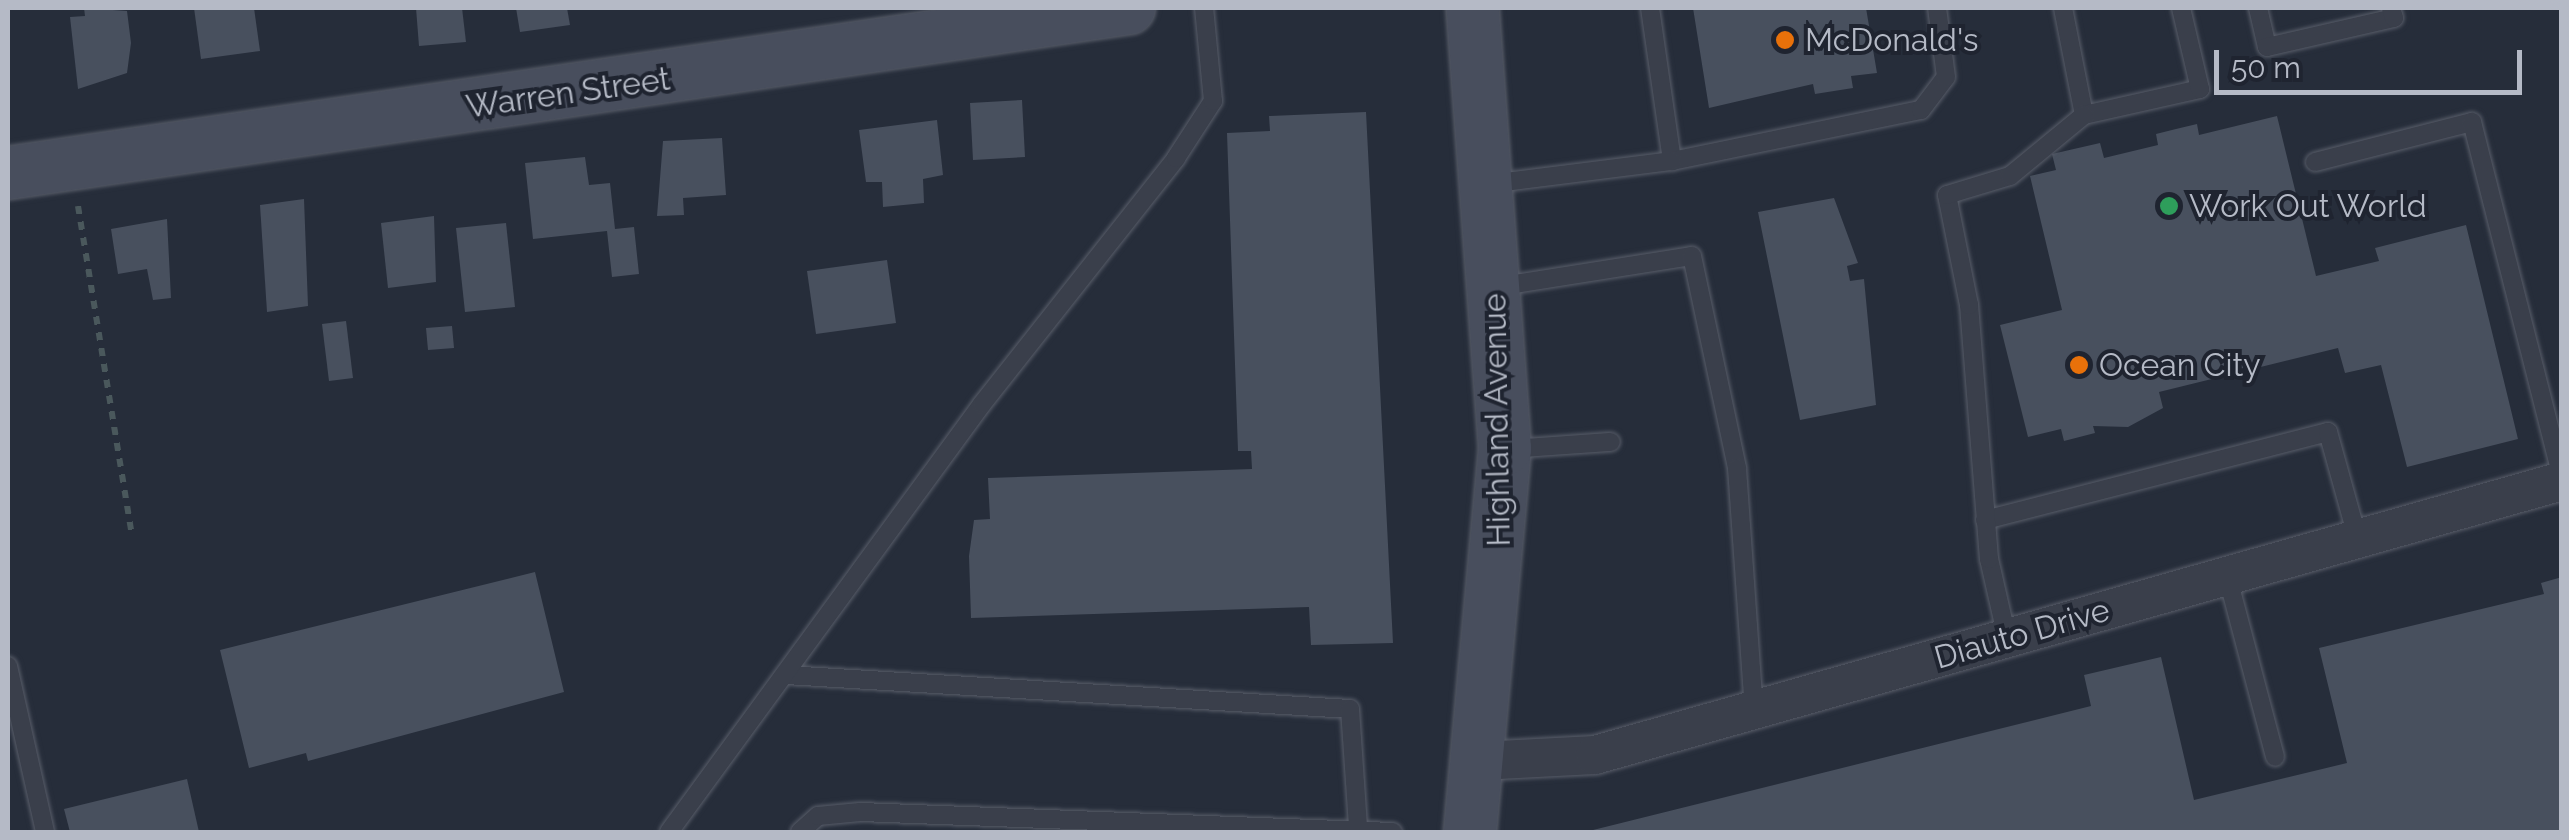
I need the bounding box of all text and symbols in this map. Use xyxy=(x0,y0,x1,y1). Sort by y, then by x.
place label: McDonald's xyxy=(1805,21,1978,59)
marker: McDonald's xyxy=(1774,29,1796,51)
scale bar xyxy=(2219,30,2526,92)
text: 50 m xyxy=(2231,50,2301,85)
street label: Warren Street xyxy=(464,60,672,126)
place label: Work Out World xyxy=(2189,187,2428,225)
marker: Work Out World xyxy=(2158,195,2180,217)
street label: Highland Avenue xyxy=(1476,293,1518,547)
place label: Ocean City xyxy=(2099,346,2260,384)
marker: Ocean City xyxy=(2068,354,2090,376)
street label: Diauto Drive xyxy=(1930,591,2114,677)

